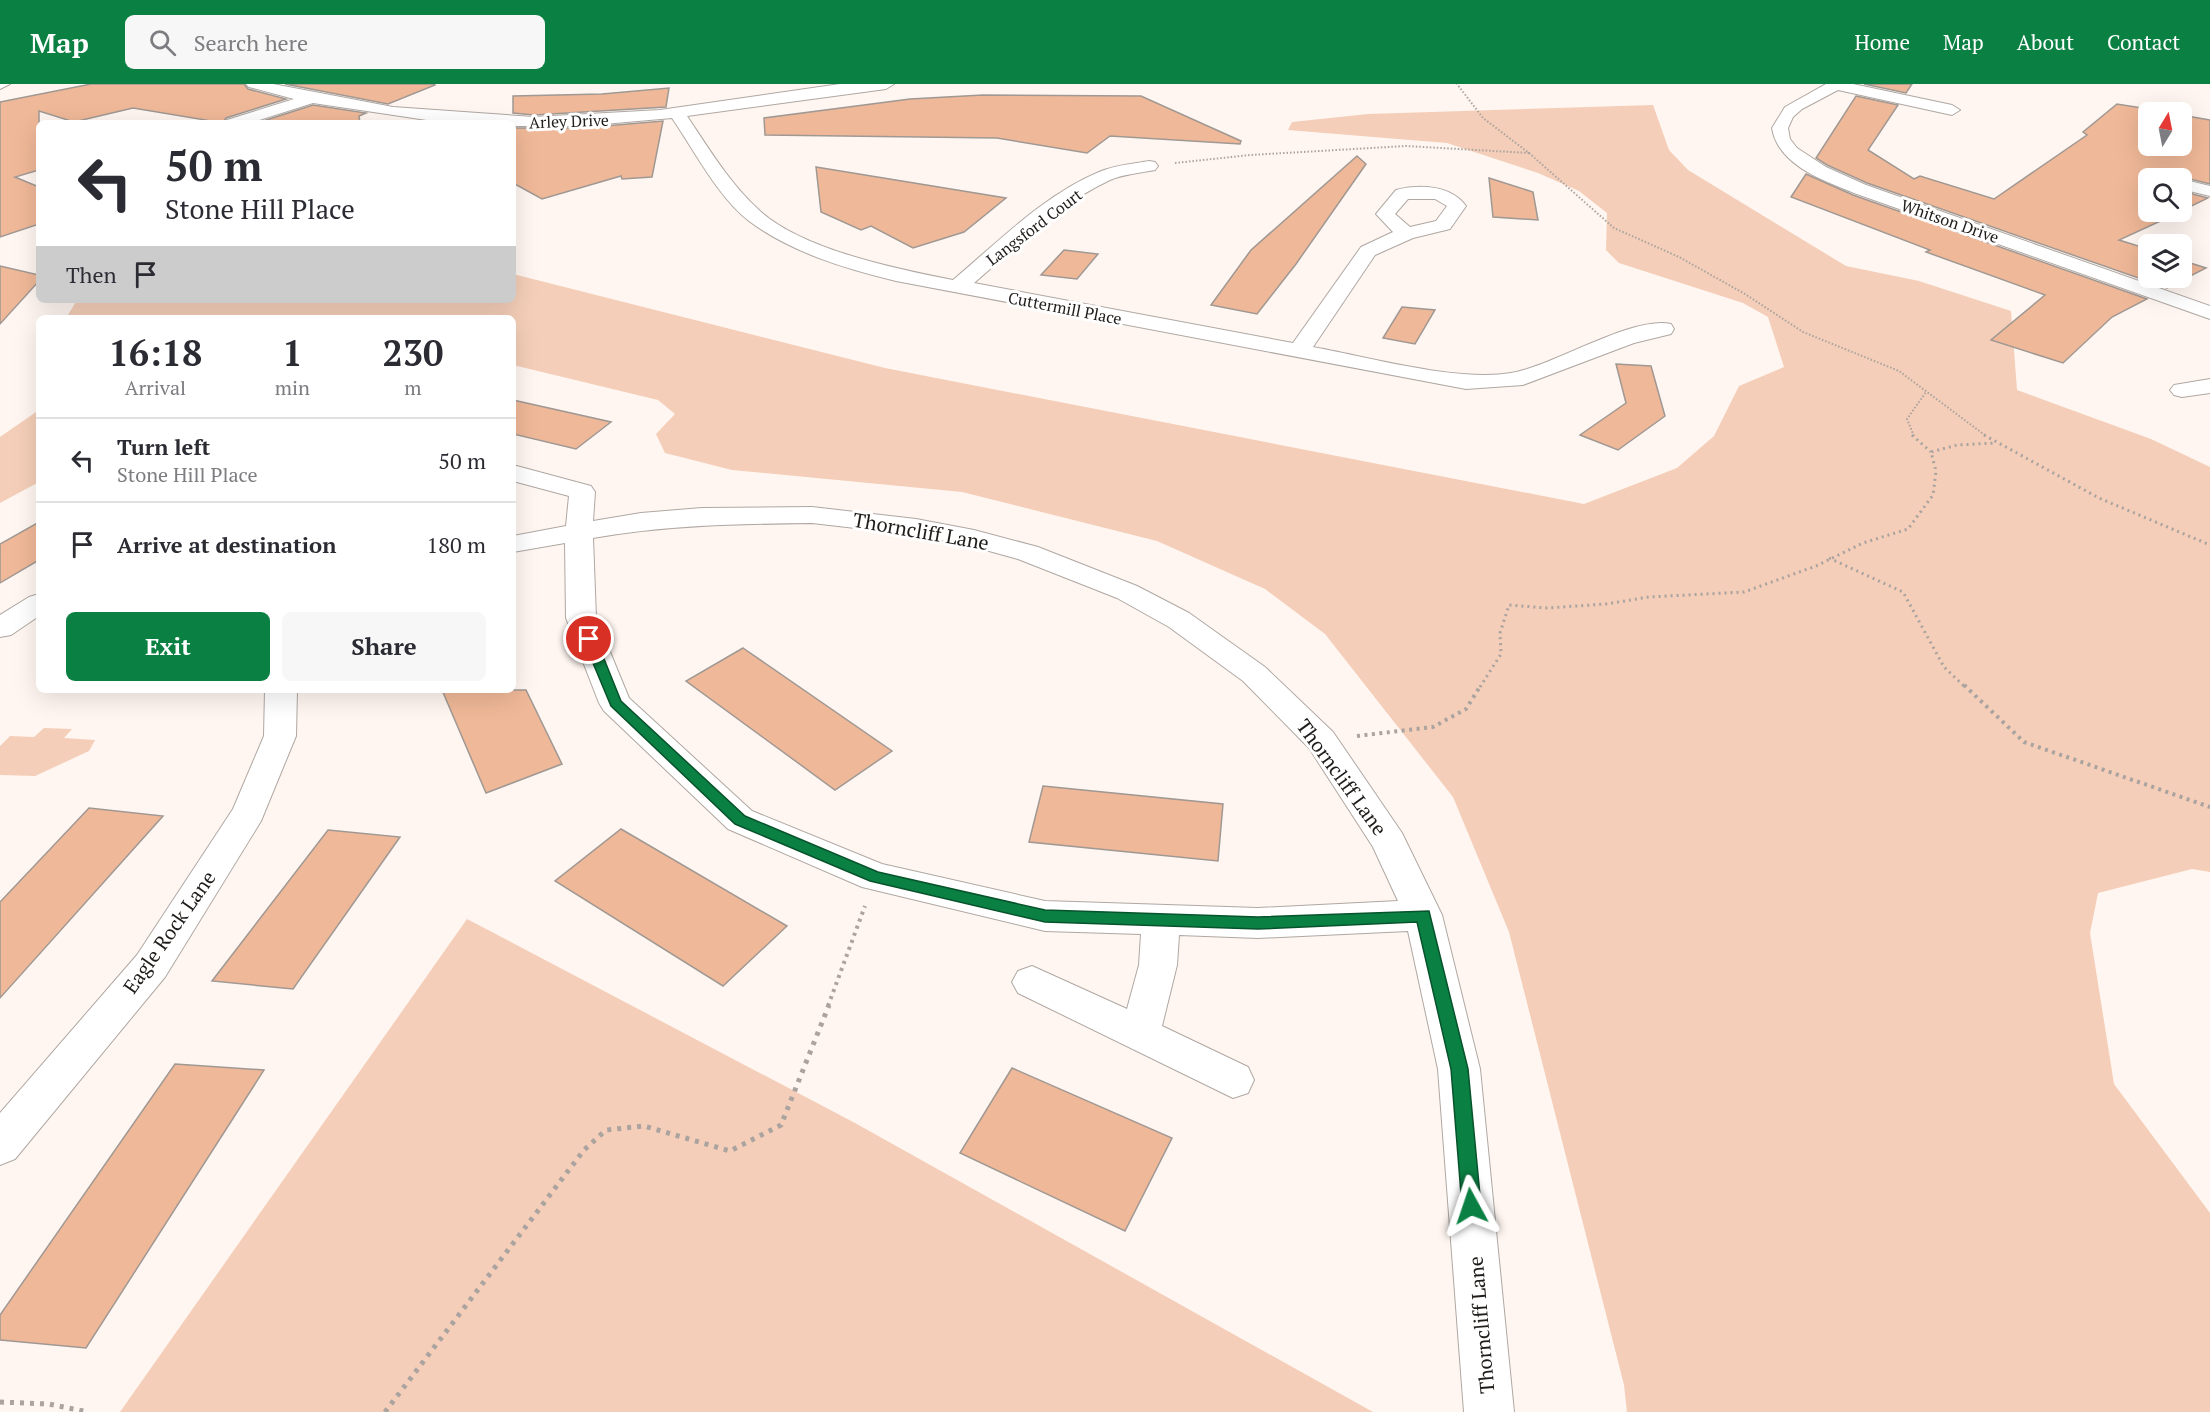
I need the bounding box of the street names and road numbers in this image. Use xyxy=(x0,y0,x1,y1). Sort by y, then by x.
street label: Arley Drive xyxy=(529,109,609,133)
street label: Langsford Court xyxy=(982,184,1086,270)
street label: Whitson Drive xyxy=(1898,194,2002,248)
street label: Cuttermill Place xyxy=(1006,286,1124,330)
street label: Thorncliff Lane xyxy=(851,506,991,556)
street label: Thorncliff Lane xyxy=(1291,713,1393,841)
street label: Eagle Rock Lane xyxy=(117,865,221,999)
street label: Thorncliff Lane xyxy=(1462,1255,1500,1395)

